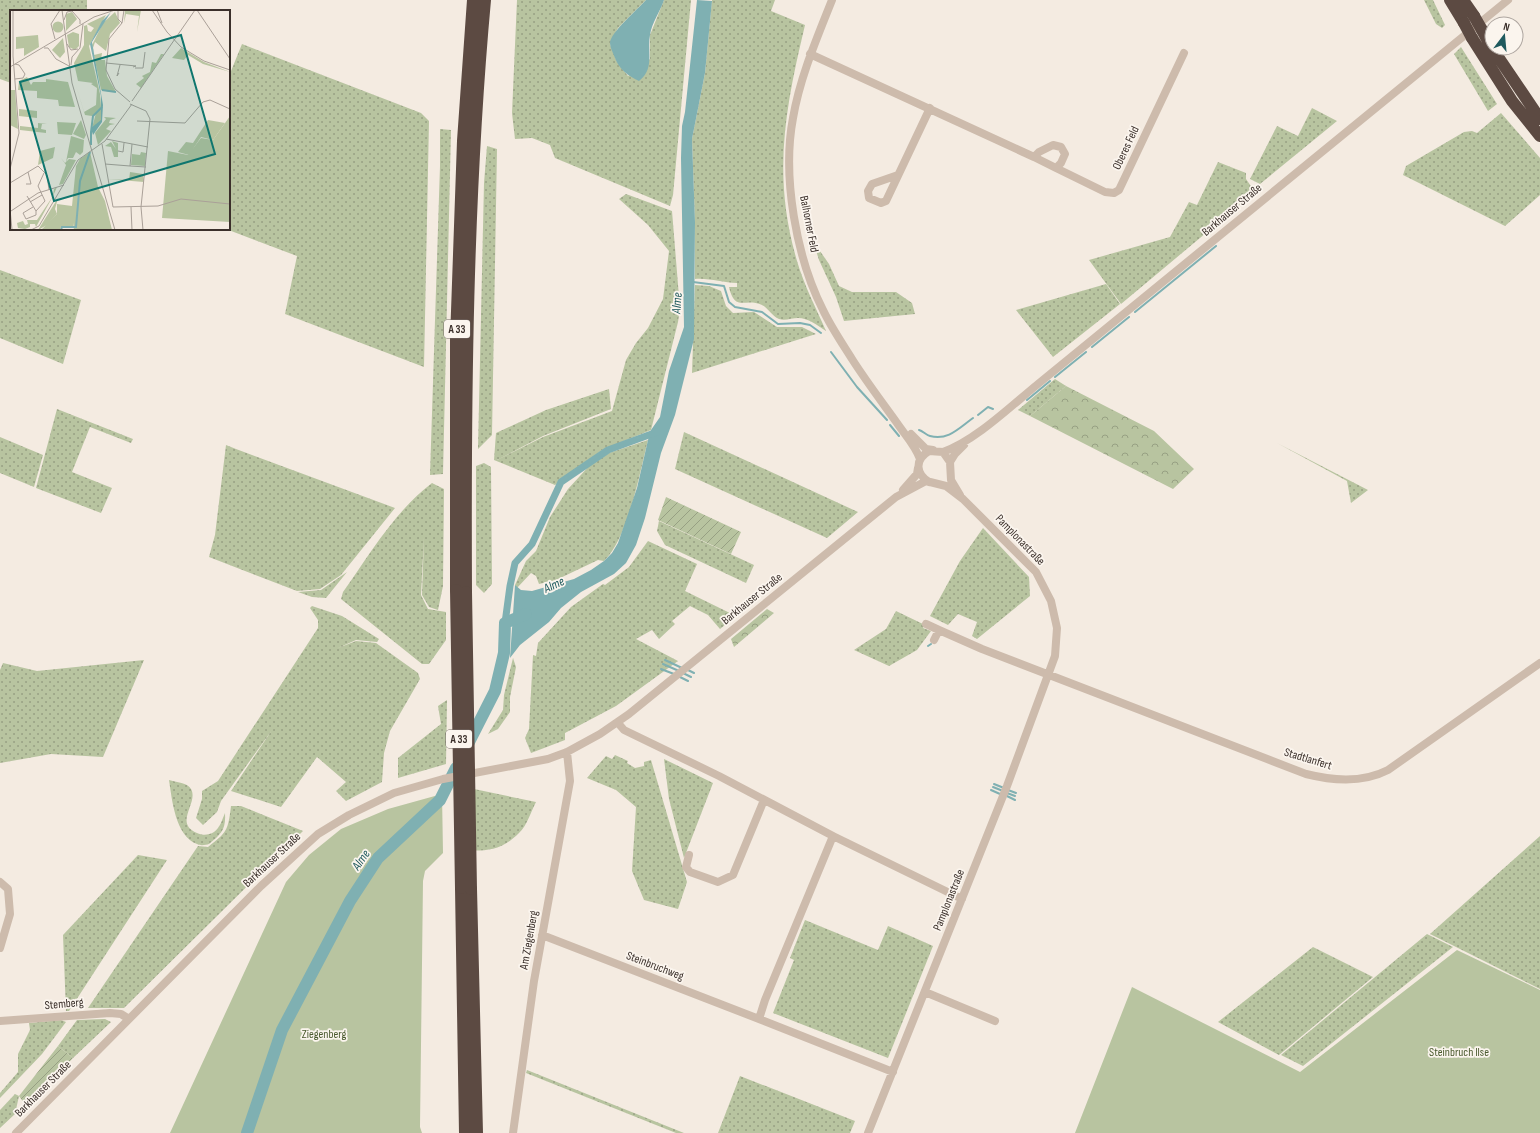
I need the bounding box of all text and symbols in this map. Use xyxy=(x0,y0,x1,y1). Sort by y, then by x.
inset map xyxy=(10,10,230,230)
north arrow xyxy=(1484,16,1524,56)
text: N xyxy=(1502,20,1511,34)
street label: Oberes Feld xyxy=(1109,124,1143,172)
street label: Barkhauser Straße xyxy=(1199,180,1265,239)
street label: Balhorner Feld xyxy=(796,194,822,254)
water label: Alme xyxy=(668,292,686,315)
road number: A 33 xyxy=(444,320,470,338)
street label: Pamplonastraße xyxy=(992,511,1048,569)
street label: Barkhauser Straße xyxy=(719,570,786,628)
water label: Alme xyxy=(540,573,567,597)
road number: A 33 xyxy=(446,730,472,748)
street label: Stadtlanfert xyxy=(1282,745,1334,773)
street label: Barkhauser Straße xyxy=(240,829,304,891)
water label: Alme xyxy=(348,847,374,874)
street label: Pamplonastraße xyxy=(930,867,968,933)
street label: Am Ziegenberg xyxy=(516,909,542,972)
street label: Steinbruchweg xyxy=(624,948,686,984)
street label: Stemberg xyxy=(44,995,84,1013)
park label: Ziegenberg xyxy=(302,1027,346,1042)
park label: Steinbruch Ilse xyxy=(1429,1045,1489,1060)
street label: Barkhauser Straße xyxy=(12,1057,75,1120)

